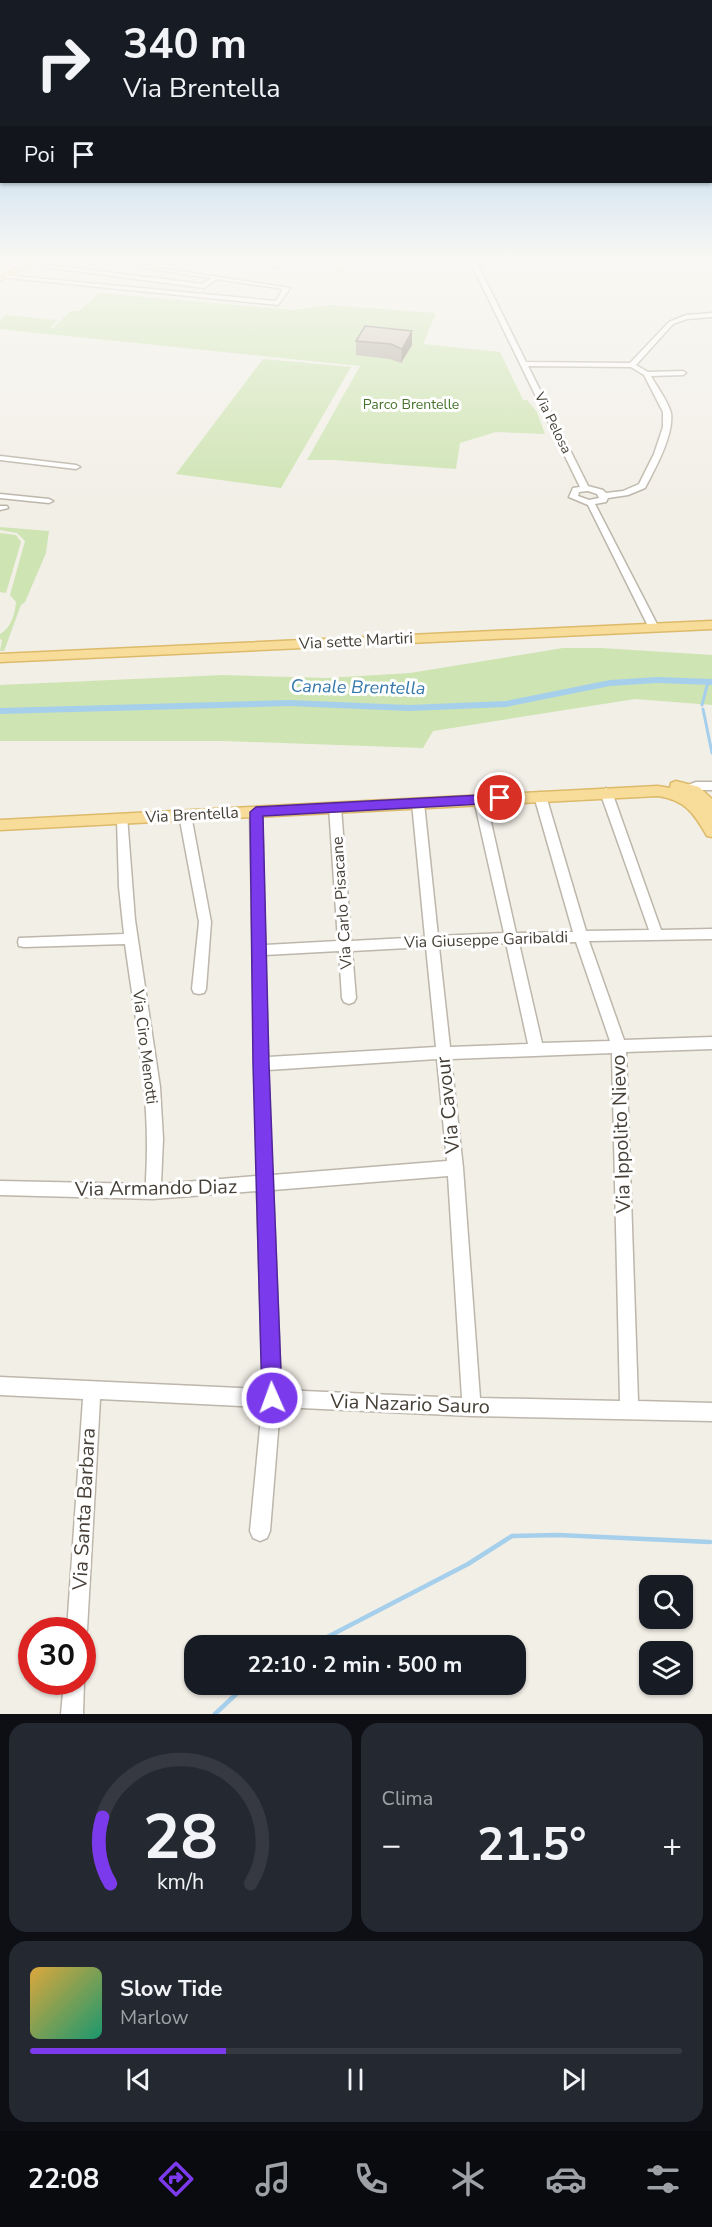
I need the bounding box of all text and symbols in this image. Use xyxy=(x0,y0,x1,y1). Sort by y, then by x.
text: 340 m xyxy=(123,16,247,73)
icon: right xyxy=(24,24,102,102)
text: Via Brentella xyxy=(123,70,281,107)
icon: arrive xyxy=(67,138,100,171)
text: Poi xyxy=(24,140,55,170)
street label: Via Pelosa xyxy=(530,388,576,457)
park label: Parco Brentelle xyxy=(363,395,459,414)
street label: Via sette Martiri xyxy=(297,627,414,655)
water label: Canale Brentella xyxy=(290,674,426,700)
pin xyxy=(474,772,525,823)
icon: arrive xyxy=(483,781,516,814)
street label: Via Brentella xyxy=(144,802,239,828)
street label: Via Carlo Pisacane xyxy=(326,836,358,971)
street label: Via Giuseppe Garibaldi xyxy=(403,926,568,954)
street label: Via Ciro Menotti xyxy=(127,987,163,1106)
street label: Via Ippolito Nievo xyxy=(605,1054,637,1215)
street label: Via Cavour xyxy=(429,1055,467,1156)
street label: Via Armando Diaz xyxy=(74,1173,237,1203)
position arrow xyxy=(240,1366,304,1430)
street label: Via Nazario Sauro xyxy=(329,1388,490,1420)
street label: Via Santa Barbara xyxy=(66,1427,102,1592)
map controls xyxy=(639,1575,693,1695)
button: search xyxy=(639,1575,693,1629)
speed limit sign: 30 xyxy=(18,1617,96,1695)
button: layers xyxy=(639,1641,693,1695)
text: 22:10 · 2 min · 500 m xyxy=(248,1650,462,1680)
text: Clima xyxy=(382,1785,433,1812)
text: 28 xyxy=(143,1795,218,1880)
text: 21.5° xyxy=(477,1815,586,1876)
text: − xyxy=(382,1823,401,1868)
text: + xyxy=(662,1823,682,1868)
text: km/h xyxy=(157,1868,204,1898)
text: Slow Tide xyxy=(120,1974,222,2004)
text: Marlow xyxy=(120,2004,188,2031)
icon: previous xyxy=(122,2063,155,2096)
icon: pause xyxy=(339,2063,372,2096)
icon: next xyxy=(557,2063,590,2096)
icon: directions xyxy=(155,2158,197,2200)
icon: music xyxy=(252,2158,294,2200)
icon: phone xyxy=(350,2158,392,2200)
icon: climate xyxy=(447,2158,489,2200)
icon: car xyxy=(545,2158,587,2200)
icon: filters xyxy=(642,2158,684,2200)
text: 22:08 xyxy=(28,2161,99,2198)

